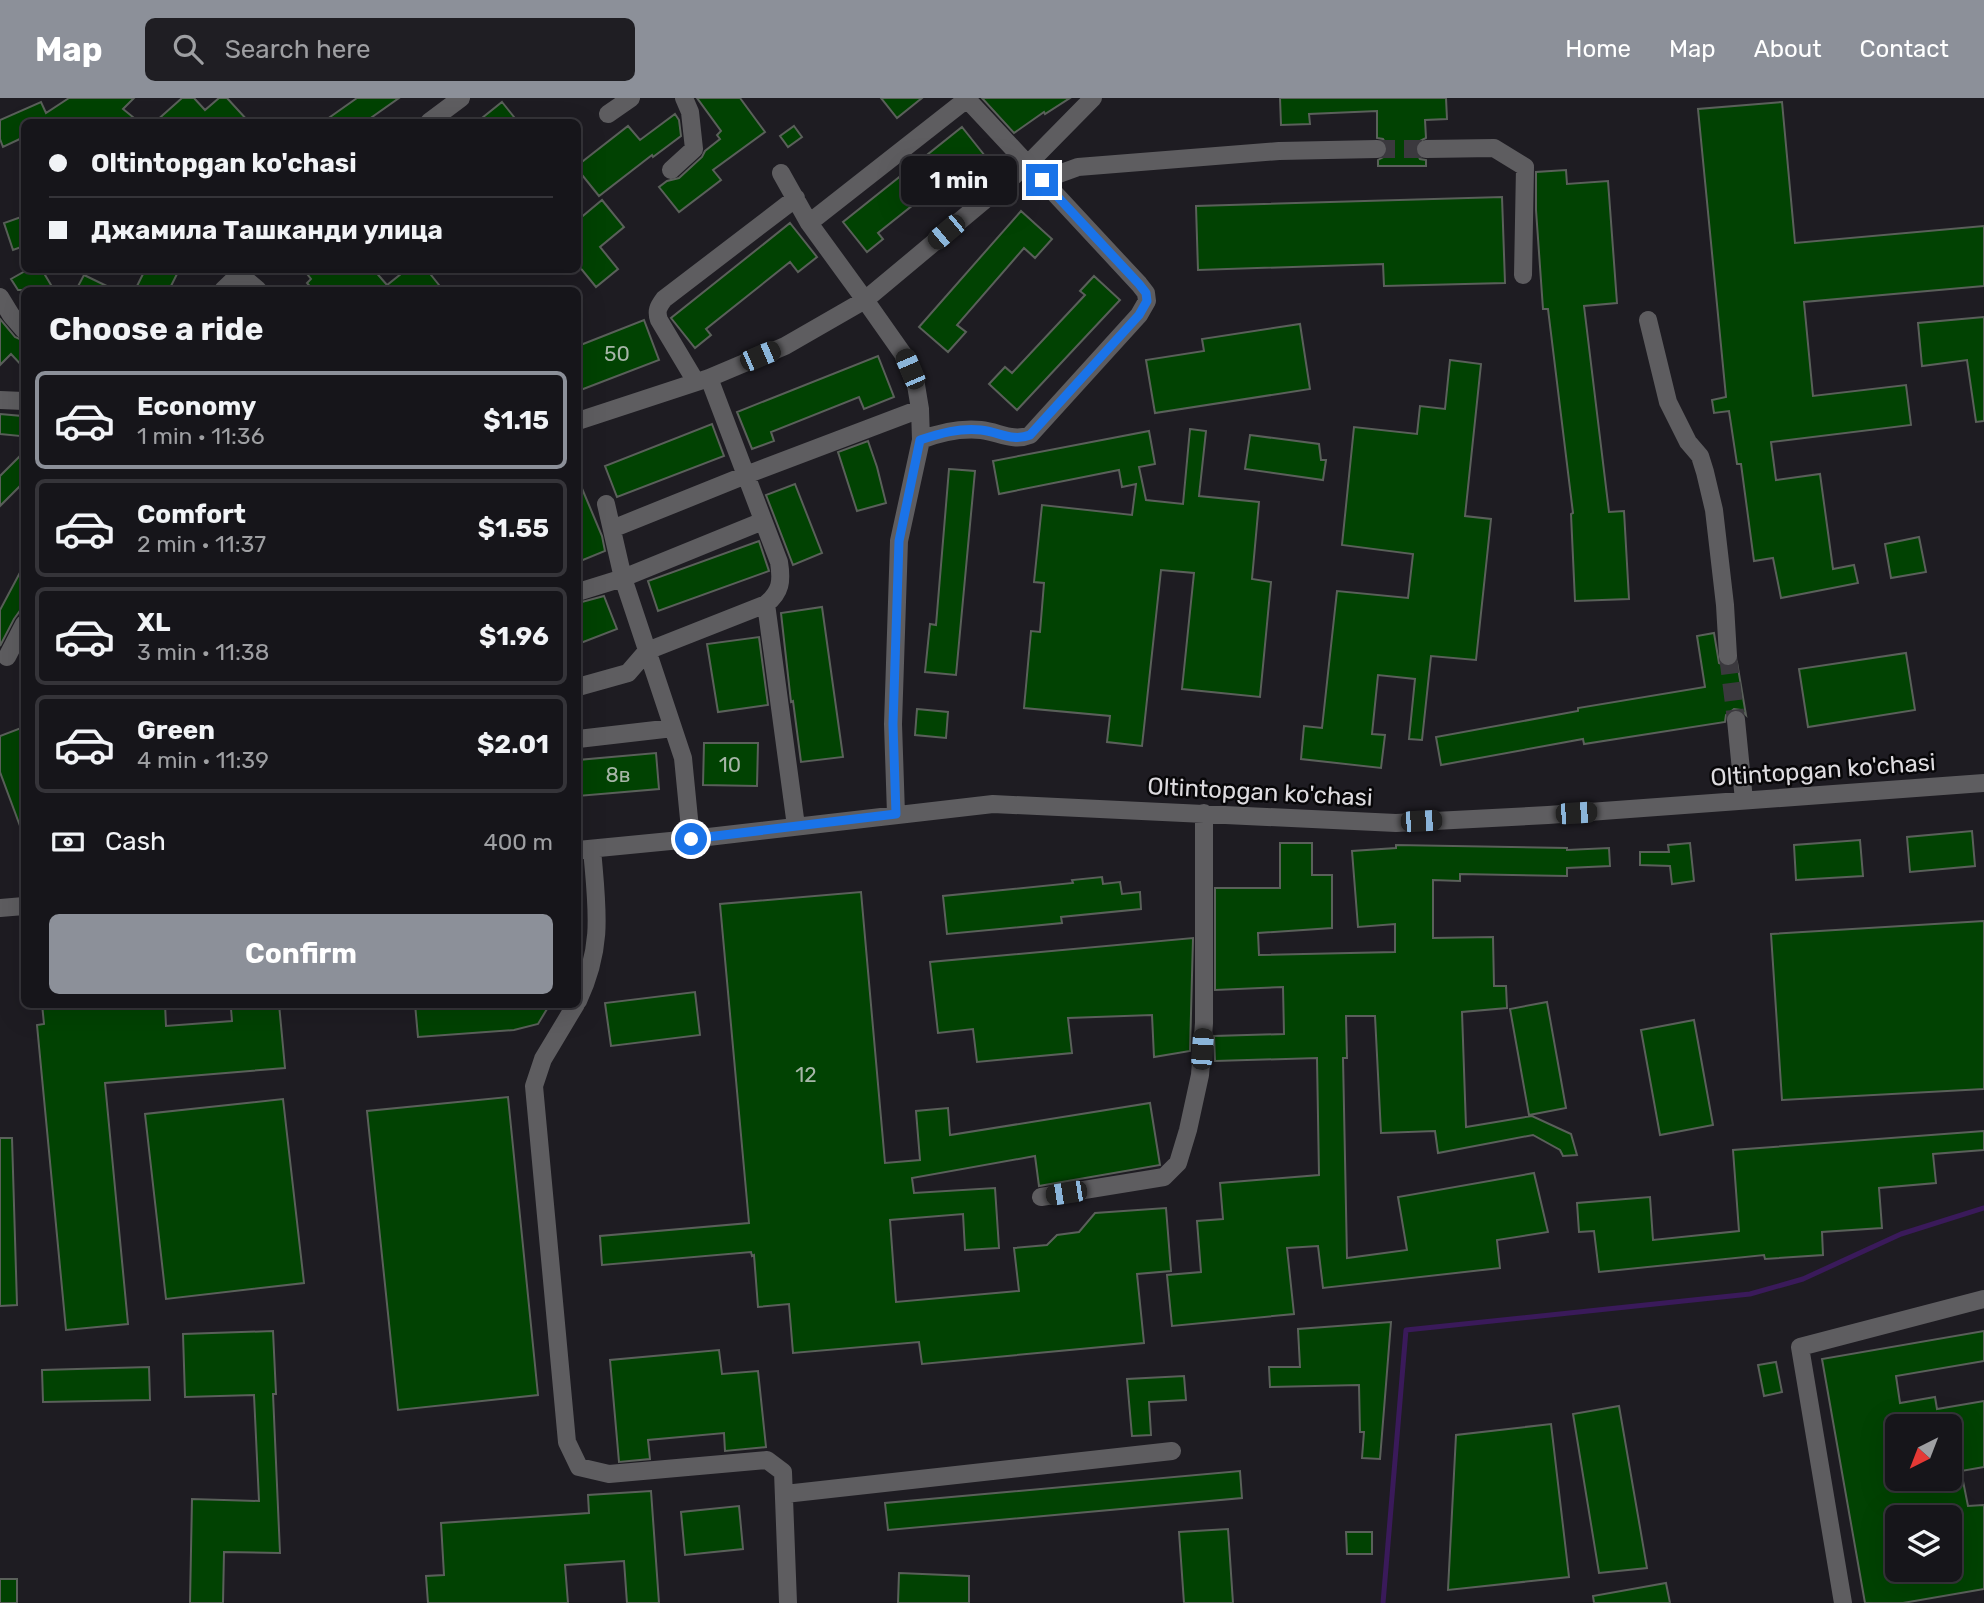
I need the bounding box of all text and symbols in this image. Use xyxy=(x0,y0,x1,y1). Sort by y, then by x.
search box xyxy=(145,18,635,81)
text: Map xyxy=(35,30,103,69)
icon: search xyxy=(169,30,207,68)
text: Search here xyxy=(225,34,370,65)
text: Home xyxy=(1565,35,1631,63)
text: Map xyxy=(1669,35,1716,63)
text: About xyxy=(1754,35,1822,63)
text: Contact xyxy=(1860,35,1949,63)
text: Oltintopgan ko'chasi xyxy=(91,148,357,179)
callout: 1 min xyxy=(902,155,1018,204)
route end xyxy=(1026,164,1058,196)
text: 1 min xyxy=(930,166,988,194)
car xyxy=(924,210,969,254)
text: Джамила Ташканди улица xyxy=(91,215,443,246)
text: Choose a ride xyxy=(49,310,263,348)
car xyxy=(737,338,784,374)
house number: 50 xyxy=(604,341,630,366)
car xyxy=(893,346,928,392)
icon: car xyxy=(53,389,116,452)
text: Economy xyxy=(137,391,256,422)
text: $1.15 xyxy=(483,405,549,436)
text: 1 min · 11:36 xyxy=(137,422,265,450)
icon: car xyxy=(53,497,116,560)
text: Comfort xyxy=(137,499,246,530)
text: $1.55 xyxy=(478,513,549,544)
text: 2 min · 11:37 xyxy=(137,530,266,558)
icon: car xyxy=(53,605,116,668)
text: XL xyxy=(137,607,170,638)
text: $1.96 xyxy=(479,621,549,652)
text: 3 min · 11:38 xyxy=(137,638,269,666)
icon: car xyxy=(53,713,116,776)
text: Green xyxy=(137,715,215,746)
text: $2.01 xyxy=(477,729,549,760)
text: 4 min · 11:39 xyxy=(137,746,269,774)
street label: Oltintopgan ko'chasi xyxy=(1709,748,1937,792)
house number: 10 xyxy=(719,752,741,777)
house number: 8в xyxy=(605,762,631,787)
street label: Oltintopgan ko'chasi xyxy=(1147,772,1373,812)
car xyxy=(1555,801,1598,825)
car xyxy=(1400,809,1443,833)
icon: cash xyxy=(49,823,87,861)
route start xyxy=(675,823,707,855)
text: Cash xyxy=(105,826,166,857)
text: 400 m xyxy=(483,828,553,856)
button: Confirm xyxy=(49,914,553,994)
car xyxy=(1191,1027,1214,1071)
house number: 12 xyxy=(795,1062,817,1087)
car xyxy=(1044,1179,1089,1207)
north arrow xyxy=(1885,1414,1962,1491)
map controls xyxy=(1885,1414,1962,1582)
button: layers xyxy=(1885,1505,1962,1582)

